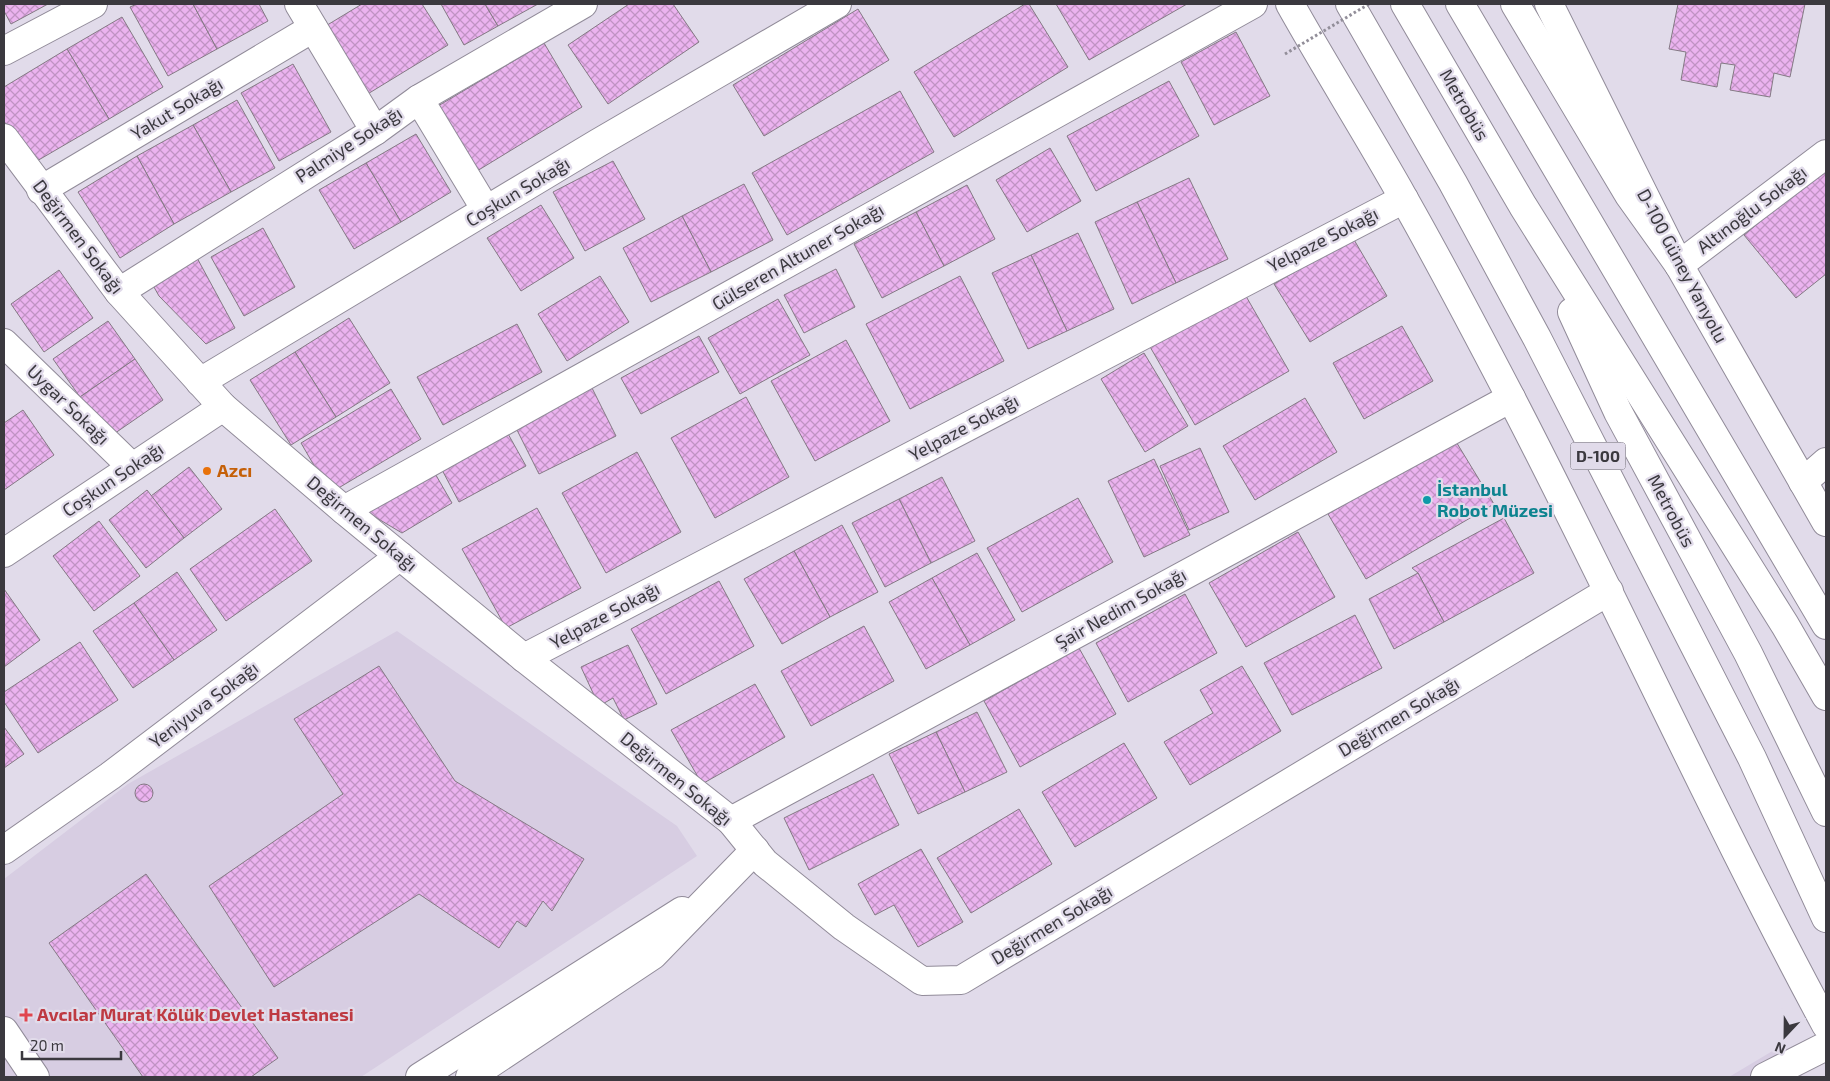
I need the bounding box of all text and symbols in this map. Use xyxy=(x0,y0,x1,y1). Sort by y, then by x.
street label: Metrobüs xyxy=(1436,65,1494,144)
street label: Yakut Sokağı xyxy=(127,72,226,144)
street label: Palmiye Sokağı xyxy=(291,101,406,187)
street label: Coşkun Sokağı xyxy=(461,151,574,232)
street label: Altınoğlu Sokağı xyxy=(1692,161,1811,258)
street label: Değirmen Sokağı xyxy=(29,175,129,298)
street label: D-100 Güney Yanyolu xyxy=(1633,185,1733,346)
street label: Gülseren Altuner Sokağı xyxy=(708,198,887,314)
street label: Yelpaze Sokağı xyxy=(1264,202,1382,276)
street label: Uygar Sokağı xyxy=(23,360,114,449)
street label: Yelpaze Sokağı xyxy=(905,389,1022,465)
street label: Coşkun Sokağı xyxy=(58,437,168,522)
road number: D-100 xyxy=(1570,442,1626,470)
place label: Azcı xyxy=(217,459,252,481)
marker: Azcı xyxy=(201,465,213,477)
street label: Metrobüs xyxy=(1644,470,1700,551)
street label: Değirmen Sokağı xyxy=(303,471,422,576)
place label: İstanbul Robot Müzesi xyxy=(1437,478,1553,521)
marker: İstanbul Robot Müzesi xyxy=(1421,494,1433,506)
street label: Şair Nedim Sokağı xyxy=(1051,563,1190,654)
street label: Yelpaze Sokağı xyxy=(546,577,663,653)
street label: Yeniyuva Sokağı xyxy=(145,656,262,752)
street label: Değirmen Sokağı xyxy=(1334,671,1463,761)
street label: Değirmen Sokağı xyxy=(616,727,737,830)
street label: Değirmen Sokağı xyxy=(987,879,1116,969)
place label: Avcılar Murat Kölük Devlet Hastanesi xyxy=(37,1003,354,1025)
marker: Avcılar Murat Kölük Devlet Hastanesi xyxy=(19,1008,33,1022)
north arrow xyxy=(1760,1011,1810,1061)
scale bar xyxy=(22,1028,121,1060)
text: 20 m xyxy=(30,1036,64,1054)
text: N xyxy=(1772,1039,1788,1058)

